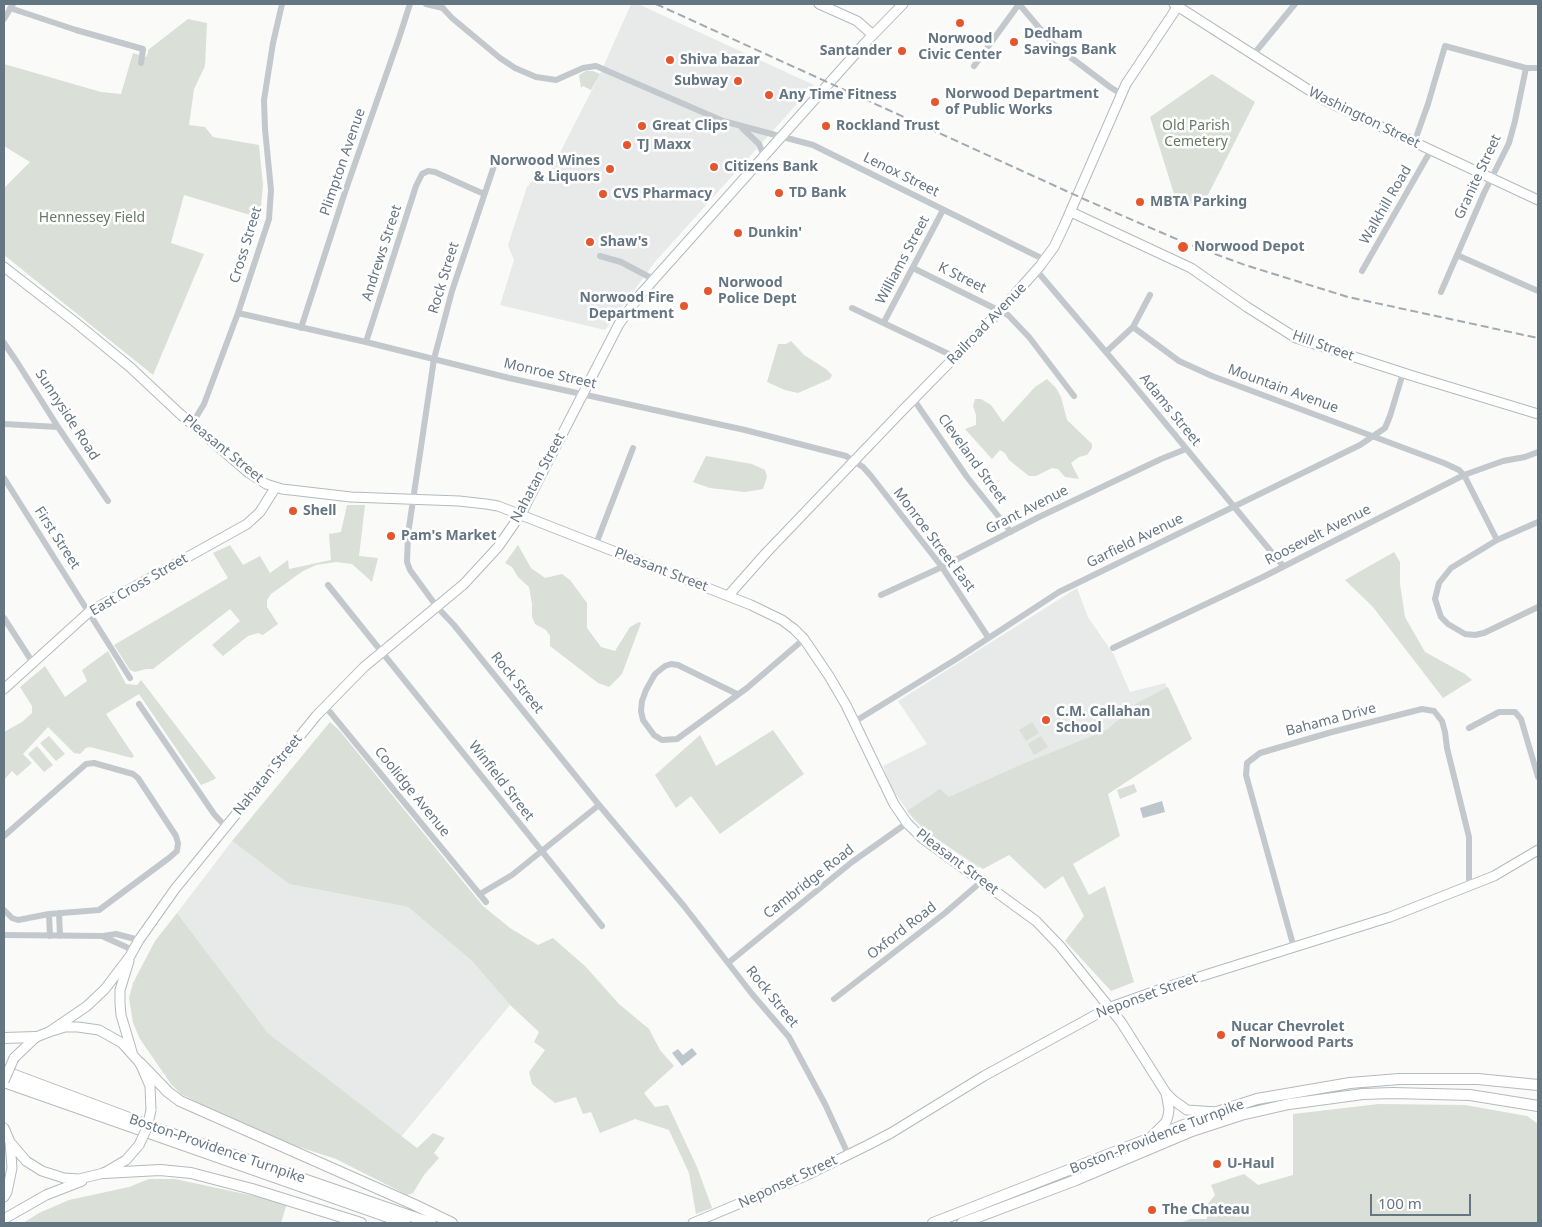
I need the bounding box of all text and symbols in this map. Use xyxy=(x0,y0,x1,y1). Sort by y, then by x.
marker: Norwood Civic Center xyxy=(954,17,966,29)
place label: Dedham Savings Bank xyxy=(1024,26,1116,58)
place label: Norwood Civic Center xyxy=(918,31,1002,64)
marker: Dedham Savings Bank xyxy=(1008,36,1020,48)
place label: Santander xyxy=(820,43,892,59)
marker: Santander xyxy=(896,45,908,57)
place label: Shiva bazar xyxy=(680,52,760,68)
marker: Shiva bazar xyxy=(664,54,676,66)
place label: Subway xyxy=(674,73,728,89)
marker: Subway xyxy=(732,75,744,87)
street label: Washington Street xyxy=(1306,84,1422,152)
place label: Norwood Department of Public Works xyxy=(945,86,1099,118)
place label: Any Time Fitness xyxy=(779,87,897,103)
marker: Any Time Fitness xyxy=(763,89,775,101)
marker: Norwood Department of Public Works xyxy=(929,96,941,108)
street label: Plimpton Avenue xyxy=(317,106,369,218)
place label: Great Clips xyxy=(652,118,728,134)
place label: Rockland Trust xyxy=(836,118,940,134)
park label: Old Parish Cemetery xyxy=(1162,118,1230,150)
marker: Great Clips xyxy=(636,120,648,132)
marker: Rockland Trust xyxy=(820,120,832,132)
street label: Granite Street xyxy=(1451,132,1505,222)
place label: TJ Maxx xyxy=(637,137,691,153)
marker: TJ Maxx xyxy=(621,139,633,151)
street label: Lenox Street xyxy=(860,149,942,201)
place label: Norwood Wines & Liquors xyxy=(489,153,600,186)
place label: Citizens Bank xyxy=(724,159,818,175)
marker: Citizens Bank xyxy=(708,161,720,173)
street label: Walkhill Road xyxy=(1357,162,1415,248)
marker: Norwood Wines & Liquors xyxy=(604,163,616,175)
place label: TD Bank xyxy=(789,185,846,201)
place label: CVS Pharmacy xyxy=(613,186,712,202)
marker: TD Bank xyxy=(773,187,785,199)
marker: CVS Pharmacy xyxy=(597,188,609,200)
place label: MBTA Parking xyxy=(1150,194,1247,210)
marker: MBTA Parking xyxy=(1134,196,1146,208)
street label: Andrews Street xyxy=(359,203,405,303)
street label: Cross Street xyxy=(226,205,266,285)
park label: Hennessey Field xyxy=(39,210,145,226)
street label: Williams Street xyxy=(873,213,933,307)
place label: Dunkin' xyxy=(748,225,802,241)
marker: Dunkin' xyxy=(732,227,744,239)
place label: Shaw's xyxy=(600,234,648,250)
marker: Shaw's xyxy=(584,236,596,248)
place label: Norwood Depot xyxy=(1194,239,1305,255)
street label: Rock Street xyxy=(425,240,463,316)
marker: Norwood Depot xyxy=(1176,240,1190,254)
street label: K Street xyxy=(935,259,989,297)
place label: Norwood Police Dept xyxy=(718,275,797,308)
street label: Railroad Avenue xyxy=(944,280,1030,368)
marker: Norwood Police Dept xyxy=(702,285,714,297)
place label: Norwood Fire Department xyxy=(579,290,674,322)
marker: Norwood Fire Department xyxy=(678,300,690,312)
street label: Hill Street xyxy=(1290,327,1356,365)
street label: Monroe Street xyxy=(502,355,598,393)
street label: Mountain Avenue xyxy=(1225,361,1341,417)
street label: Sunnyside Road xyxy=(31,366,103,464)
street label: Adams Street xyxy=(1136,371,1204,449)
street label: Pleasant Street xyxy=(179,411,267,487)
street label: Cleveland Street xyxy=(934,411,1010,507)
street label: Nahatan Street xyxy=(507,430,569,526)
street label: Grant Avenue xyxy=(983,482,1071,538)
street label: Monroe Street East xyxy=(890,485,978,595)
street label: Roosevelt Avenue xyxy=(1262,501,1374,569)
place label: Shell xyxy=(303,503,337,519)
street label: First Street xyxy=(31,504,83,572)
marker: Shell xyxy=(287,505,299,517)
street label: Garfield Avenue xyxy=(1084,510,1186,572)
place label: Pam's Market xyxy=(401,528,497,544)
marker: Pam's Market xyxy=(385,530,397,542)
street label: Pleasant Street xyxy=(612,544,710,596)
street label: East Cross Street xyxy=(87,550,191,620)
street label: Rock Street xyxy=(487,649,547,717)
street label: Bahama Drive xyxy=(1284,700,1378,740)
place label: C.M. Callahan School xyxy=(1056,704,1150,736)
marker: C.M. Callahan School xyxy=(1040,714,1052,726)
street label: Nahatan Street xyxy=(230,731,306,819)
street label: Winfield Street xyxy=(465,738,537,824)
street label: Coolidge Avenue xyxy=(371,744,453,840)
street label: Pleasant Street xyxy=(912,826,1002,898)
street label: Cambridge Road xyxy=(760,841,858,923)
street label: Oxford Road xyxy=(864,899,940,963)
street label: Rock Street xyxy=(742,963,802,1031)
street label: Neponset Street xyxy=(1094,970,1200,1022)
place label: Nucar Chevrolet of Norwood Parts xyxy=(1231,1019,1354,1052)
marker: Nucar Chevrolet of Norwood Parts xyxy=(1215,1029,1227,1041)
street label: Boston-Providence Turnpike xyxy=(1068,1096,1246,1178)
street label: Boston-Providence Turnpike xyxy=(127,1111,307,1187)
street label: Neponset Street xyxy=(736,1152,840,1212)
place label: U-Haul xyxy=(1227,1156,1274,1172)
marker: U-Haul xyxy=(1211,1158,1223,1170)
scale bar xyxy=(1372,1184,1473,1216)
text: 100 m xyxy=(1378,1193,1422,1213)
place label: The Chateau xyxy=(1162,1202,1250,1218)
marker: The Chateau xyxy=(1146,1204,1158,1216)

